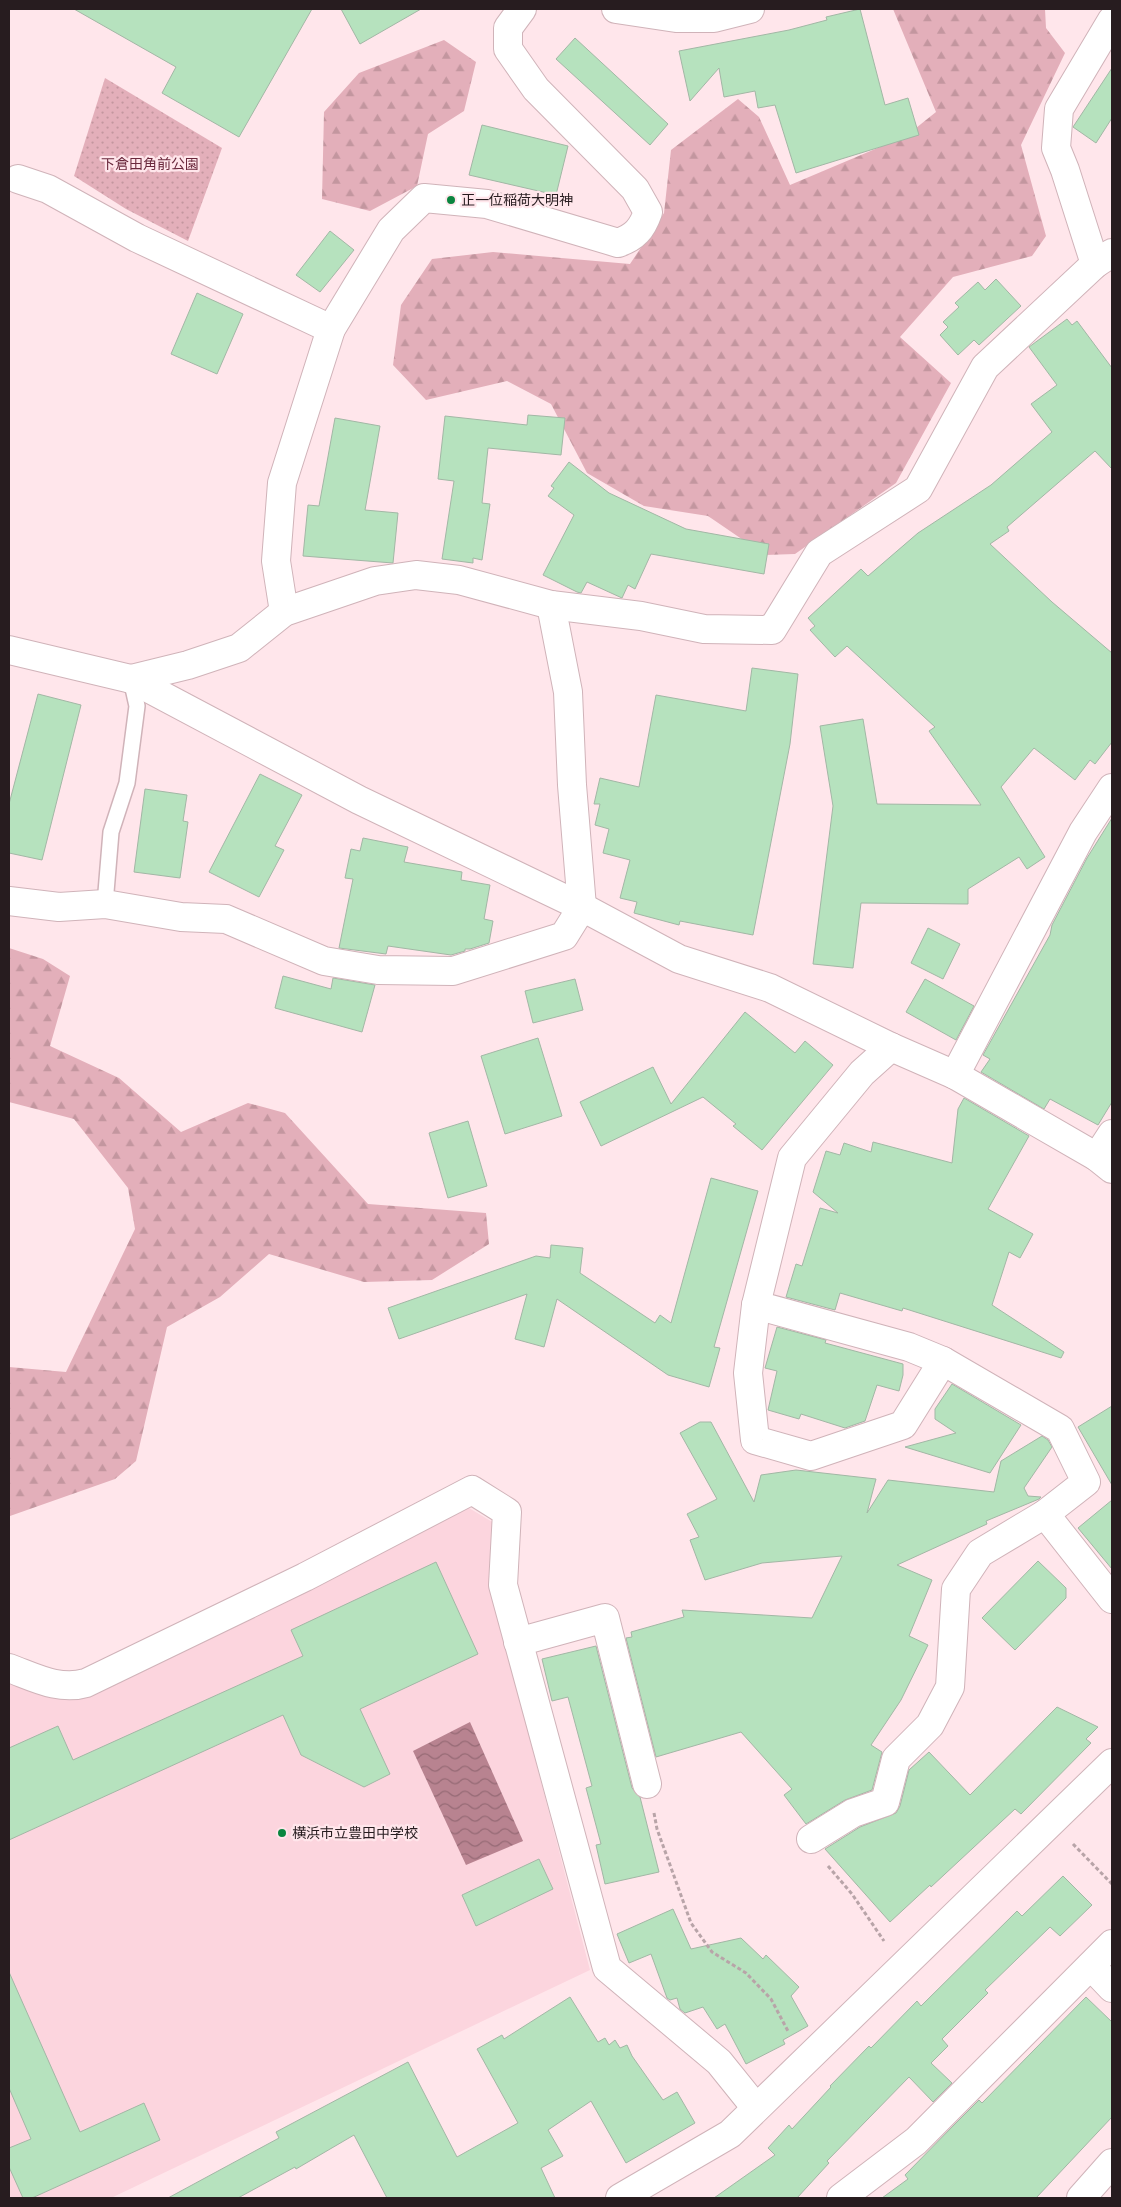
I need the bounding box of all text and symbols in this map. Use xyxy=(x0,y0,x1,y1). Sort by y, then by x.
park label: 下倉田角前公園 xyxy=(101,155,199,172)
place label: 正一位稲荷大明神 xyxy=(461,191,573,208)
marker: 正一位稲荷大明神 xyxy=(445,194,457,206)
place label: 横浜市立豊田中学校 xyxy=(292,1824,418,1841)
marker: 横浜市立豊田中学校 xyxy=(276,1827,288,1839)

